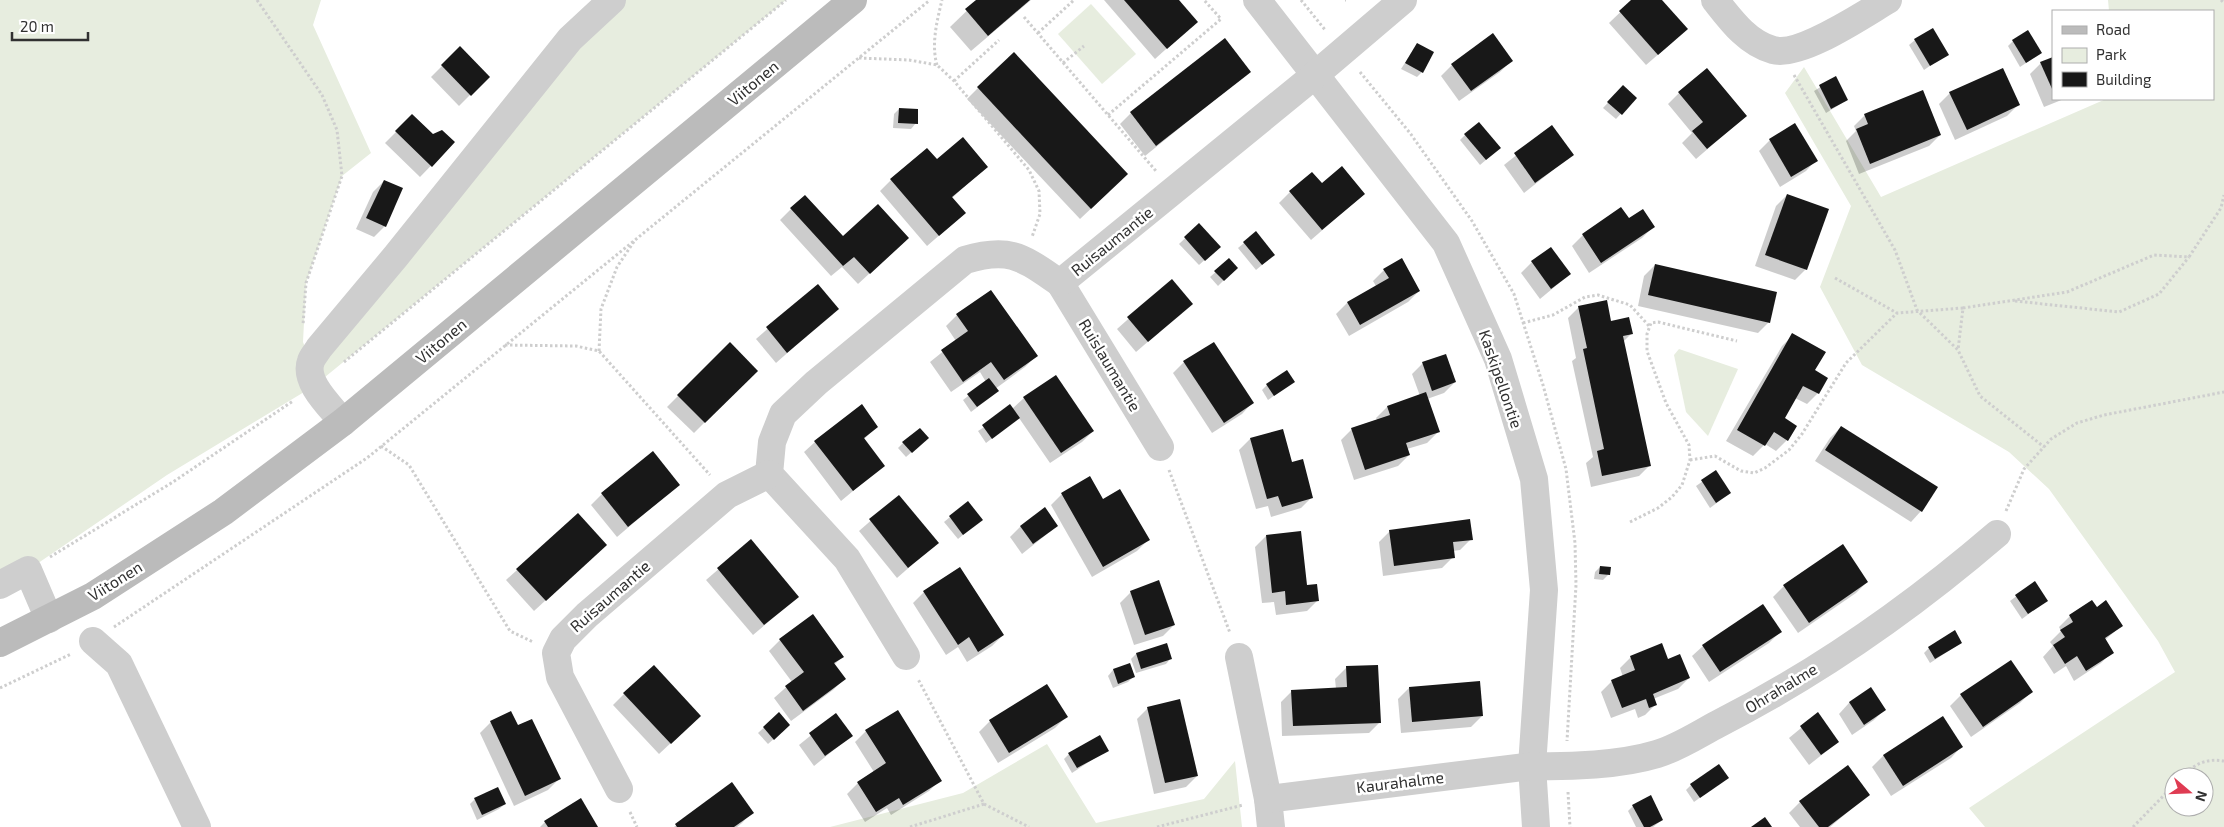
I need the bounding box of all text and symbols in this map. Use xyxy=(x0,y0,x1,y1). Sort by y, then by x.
scale bar xyxy=(12,10,89,42)
legend xyxy=(2052,10,2214,100)
text: 20 m xyxy=(20,17,54,35)
text: Road xyxy=(2096,20,2131,38)
text: Park xyxy=(2096,45,2127,63)
street label: Viitonen xyxy=(724,56,782,109)
text: Building xyxy=(2096,70,2152,88)
street label: Ruisaumantie xyxy=(1067,202,1156,279)
street label: Viitonen xyxy=(412,314,470,367)
street label: Ruislaumantie xyxy=(1075,315,1145,414)
street label: Kaskipellontie xyxy=(1476,327,1527,431)
street label: Ruisaumantie xyxy=(566,556,654,636)
street label: Viitonen xyxy=(84,557,145,605)
street label: Ohrahalme xyxy=(1741,659,1820,716)
street label: Kaurahalme xyxy=(1355,767,1445,796)
north arrow xyxy=(2164,767,2214,817)
text: N xyxy=(2192,789,2211,804)

